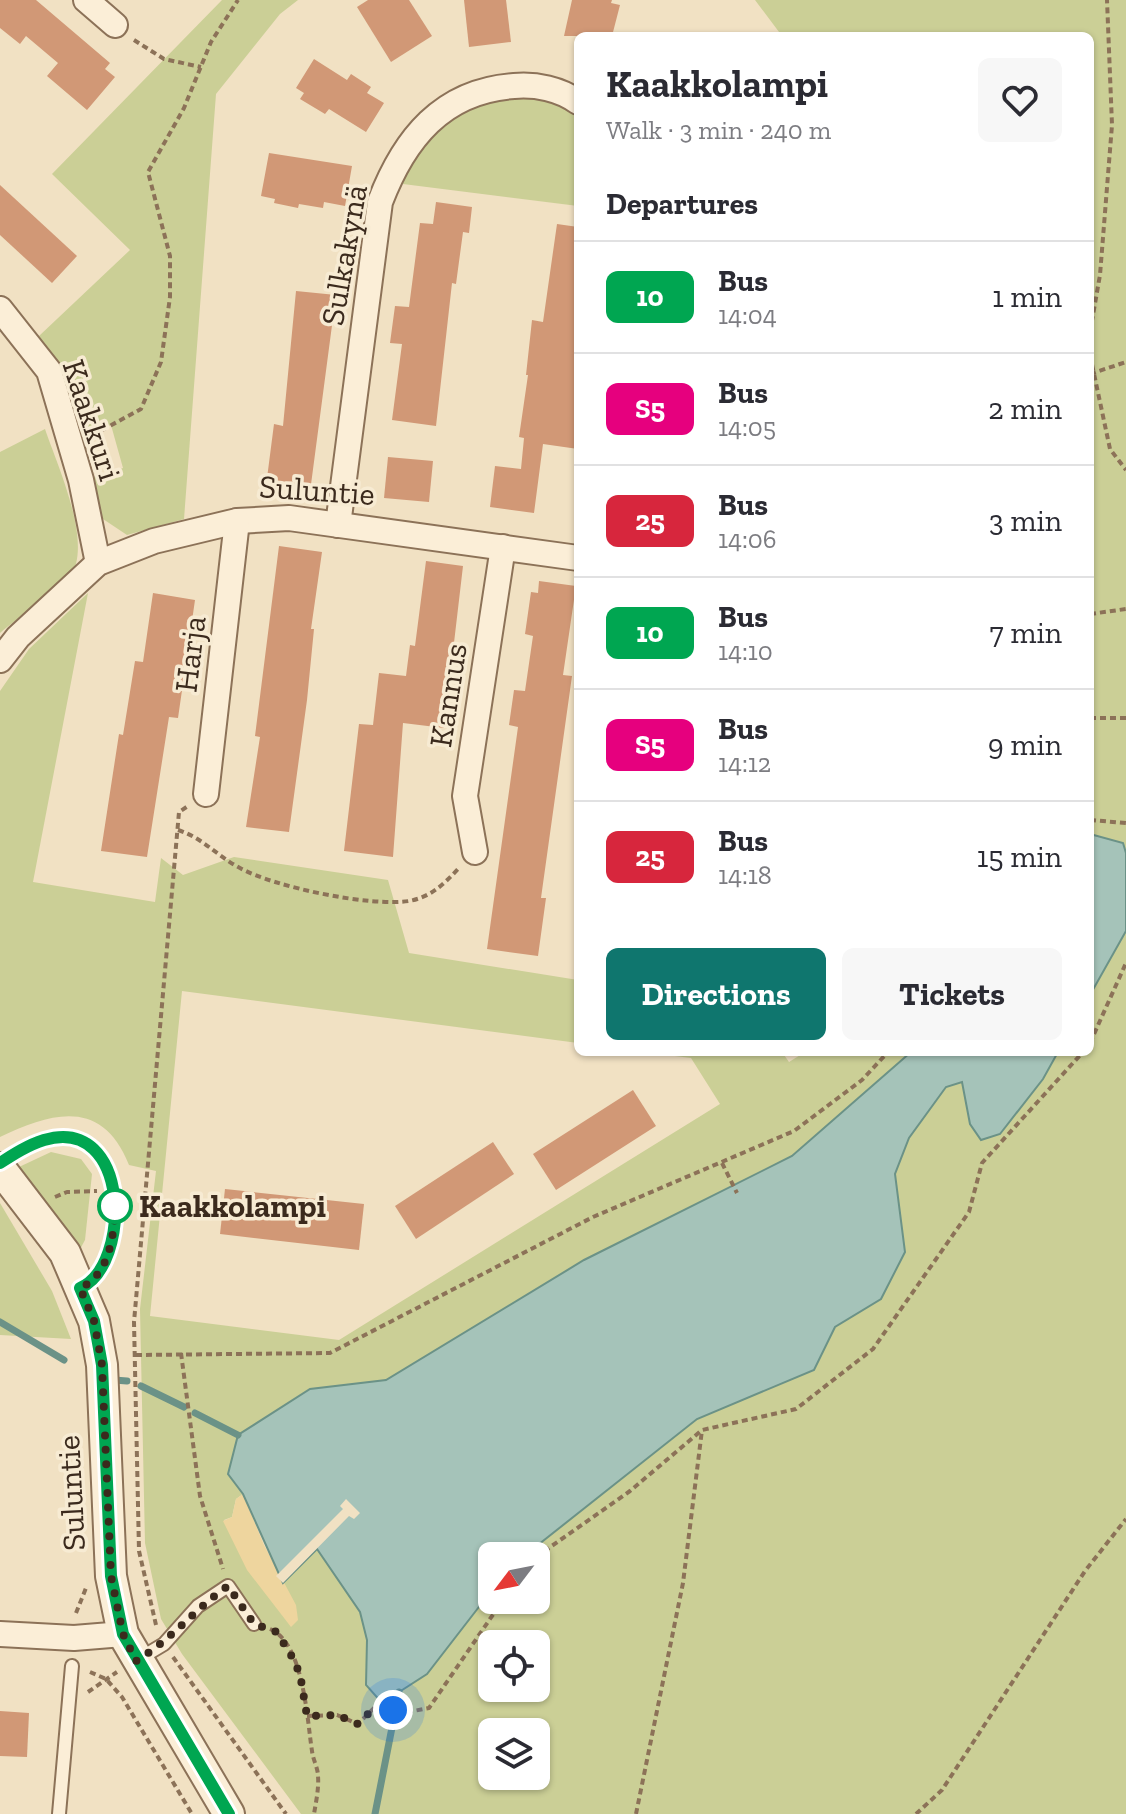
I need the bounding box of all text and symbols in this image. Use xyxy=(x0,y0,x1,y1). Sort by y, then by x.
button: heart xyxy=(978,58,1062,142)
text: Kaakkolampi xyxy=(606,61,828,107)
text: Walk · 3 min · 240 m xyxy=(606,114,831,146)
street label: Sulkakynä xyxy=(313,182,375,328)
text: Departures xyxy=(606,186,758,222)
text: Bus xyxy=(718,263,768,299)
text: 1 min xyxy=(992,279,1062,315)
text: 10 xyxy=(636,280,664,313)
text: 14:04 xyxy=(718,299,777,331)
street label: Kaakkuri xyxy=(55,355,129,485)
text: Bus xyxy=(718,375,768,411)
text: 2 min xyxy=(988,391,1062,427)
text: S5 xyxy=(635,392,665,425)
text: 14:05 xyxy=(718,411,776,443)
street label: Suluntie xyxy=(258,467,376,513)
text: Bus xyxy=(718,487,768,523)
text: 3 min xyxy=(989,503,1062,539)
text: 25 xyxy=(635,504,665,537)
text: 14:06 xyxy=(718,523,777,555)
text: Bus xyxy=(718,599,768,635)
street label: Harja xyxy=(166,614,214,694)
text: 7 min xyxy=(990,615,1062,651)
text: 10 xyxy=(636,616,664,649)
text: 14:10 xyxy=(718,635,773,667)
street label: Kannus xyxy=(421,640,475,750)
text: Bus xyxy=(718,711,768,747)
text: 9 min xyxy=(988,727,1062,763)
text: S5 xyxy=(635,728,665,761)
text: 14:12 xyxy=(718,747,771,779)
text: Bus xyxy=(718,823,768,859)
text: 15 min xyxy=(977,839,1062,875)
text: 25 xyxy=(635,840,665,873)
text: 14:18 xyxy=(718,859,772,891)
button: Directions xyxy=(606,948,826,1040)
button: Tickets xyxy=(842,948,1062,1040)
place label: Kaakkolampi xyxy=(139,1187,326,1225)
marker: Kaakkolampi xyxy=(98,1189,132,1223)
street label: Suluntie xyxy=(49,1434,93,1552)
north arrow xyxy=(478,1542,550,1614)
map controls xyxy=(478,1542,550,1790)
button: locate xyxy=(478,1630,550,1702)
your location xyxy=(373,1690,413,1730)
button: layers xyxy=(478,1718,550,1790)

